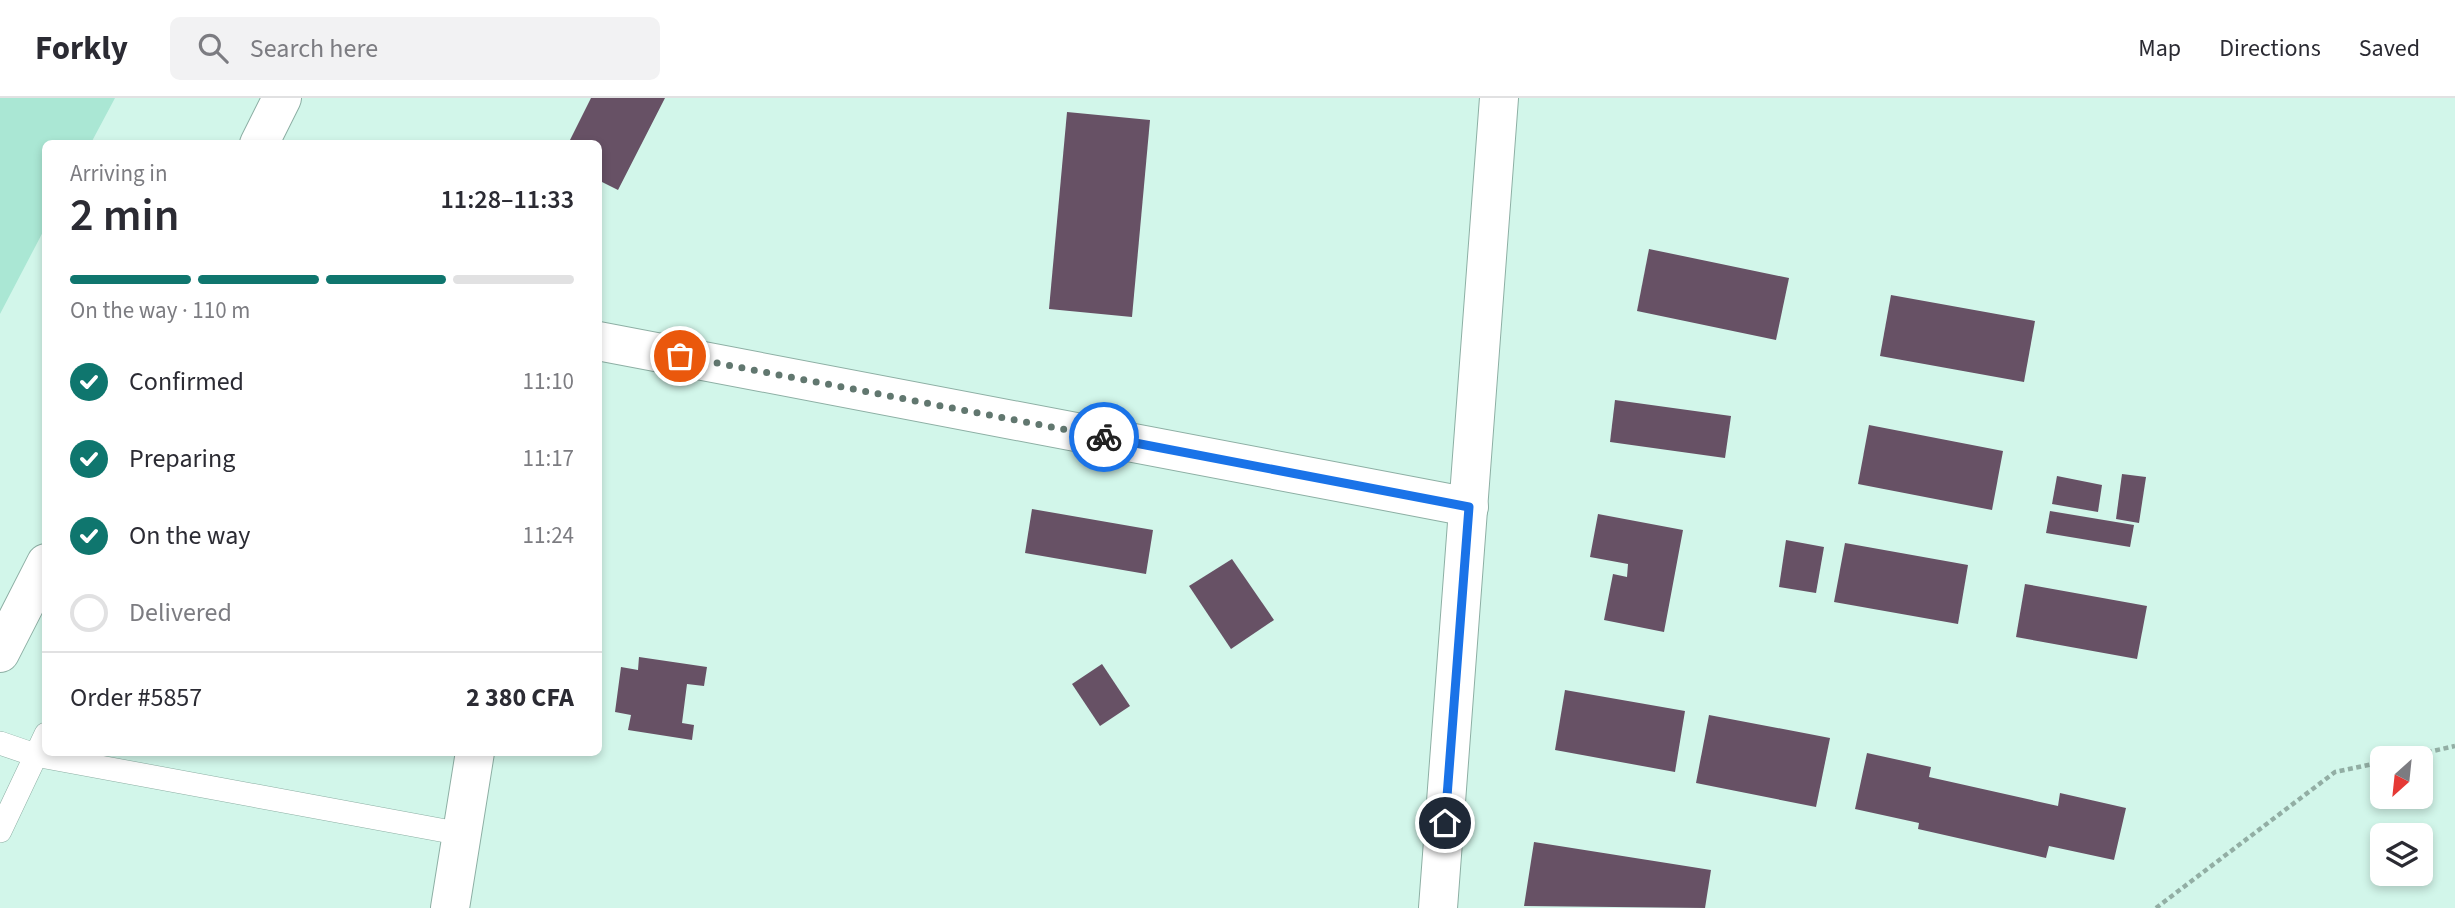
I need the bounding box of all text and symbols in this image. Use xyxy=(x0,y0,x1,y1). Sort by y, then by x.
search box xyxy=(170,17,660,80)
text: Forkly xyxy=(35,25,128,72)
icon: search xyxy=(194,29,232,67)
text: Search here xyxy=(250,30,378,67)
text: Map xyxy=(2138,31,2181,66)
text: Directions xyxy=(2219,31,2321,66)
text: Saved xyxy=(2359,31,2420,66)
text: Arriving in xyxy=(70,157,168,190)
text: 11:28–11:33 xyxy=(441,181,574,218)
text: 2 min xyxy=(70,183,179,248)
text: On the way · 110 m xyxy=(70,294,250,327)
pin xyxy=(650,326,710,386)
icon: bag xyxy=(661,337,699,375)
icon: check xyxy=(70,363,108,401)
text: Confirmed xyxy=(129,363,244,400)
text: 11:10 xyxy=(523,365,574,398)
courier xyxy=(1069,402,1139,472)
icon: bike xyxy=(1085,418,1123,456)
icon: check xyxy=(70,440,108,478)
text: Preparing xyxy=(129,440,235,477)
text: 11:17 xyxy=(523,442,574,475)
icon: check xyxy=(70,517,108,555)
text: On the way xyxy=(129,517,250,554)
text: 11:24 xyxy=(523,519,574,552)
text: Delivered xyxy=(129,594,232,631)
text: Order #5857 xyxy=(70,679,202,716)
text: 2 380 CFA xyxy=(466,679,574,716)
north arrow xyxy=(2370,746,2432,808)
map controls xyxy=(2370,746,2433,886)
pin xyxy=(1415,793,1475,853)
icon: home xyxy=(1426,804,1464,842)
button: layers xyxy=(2370,823,2433,886)

